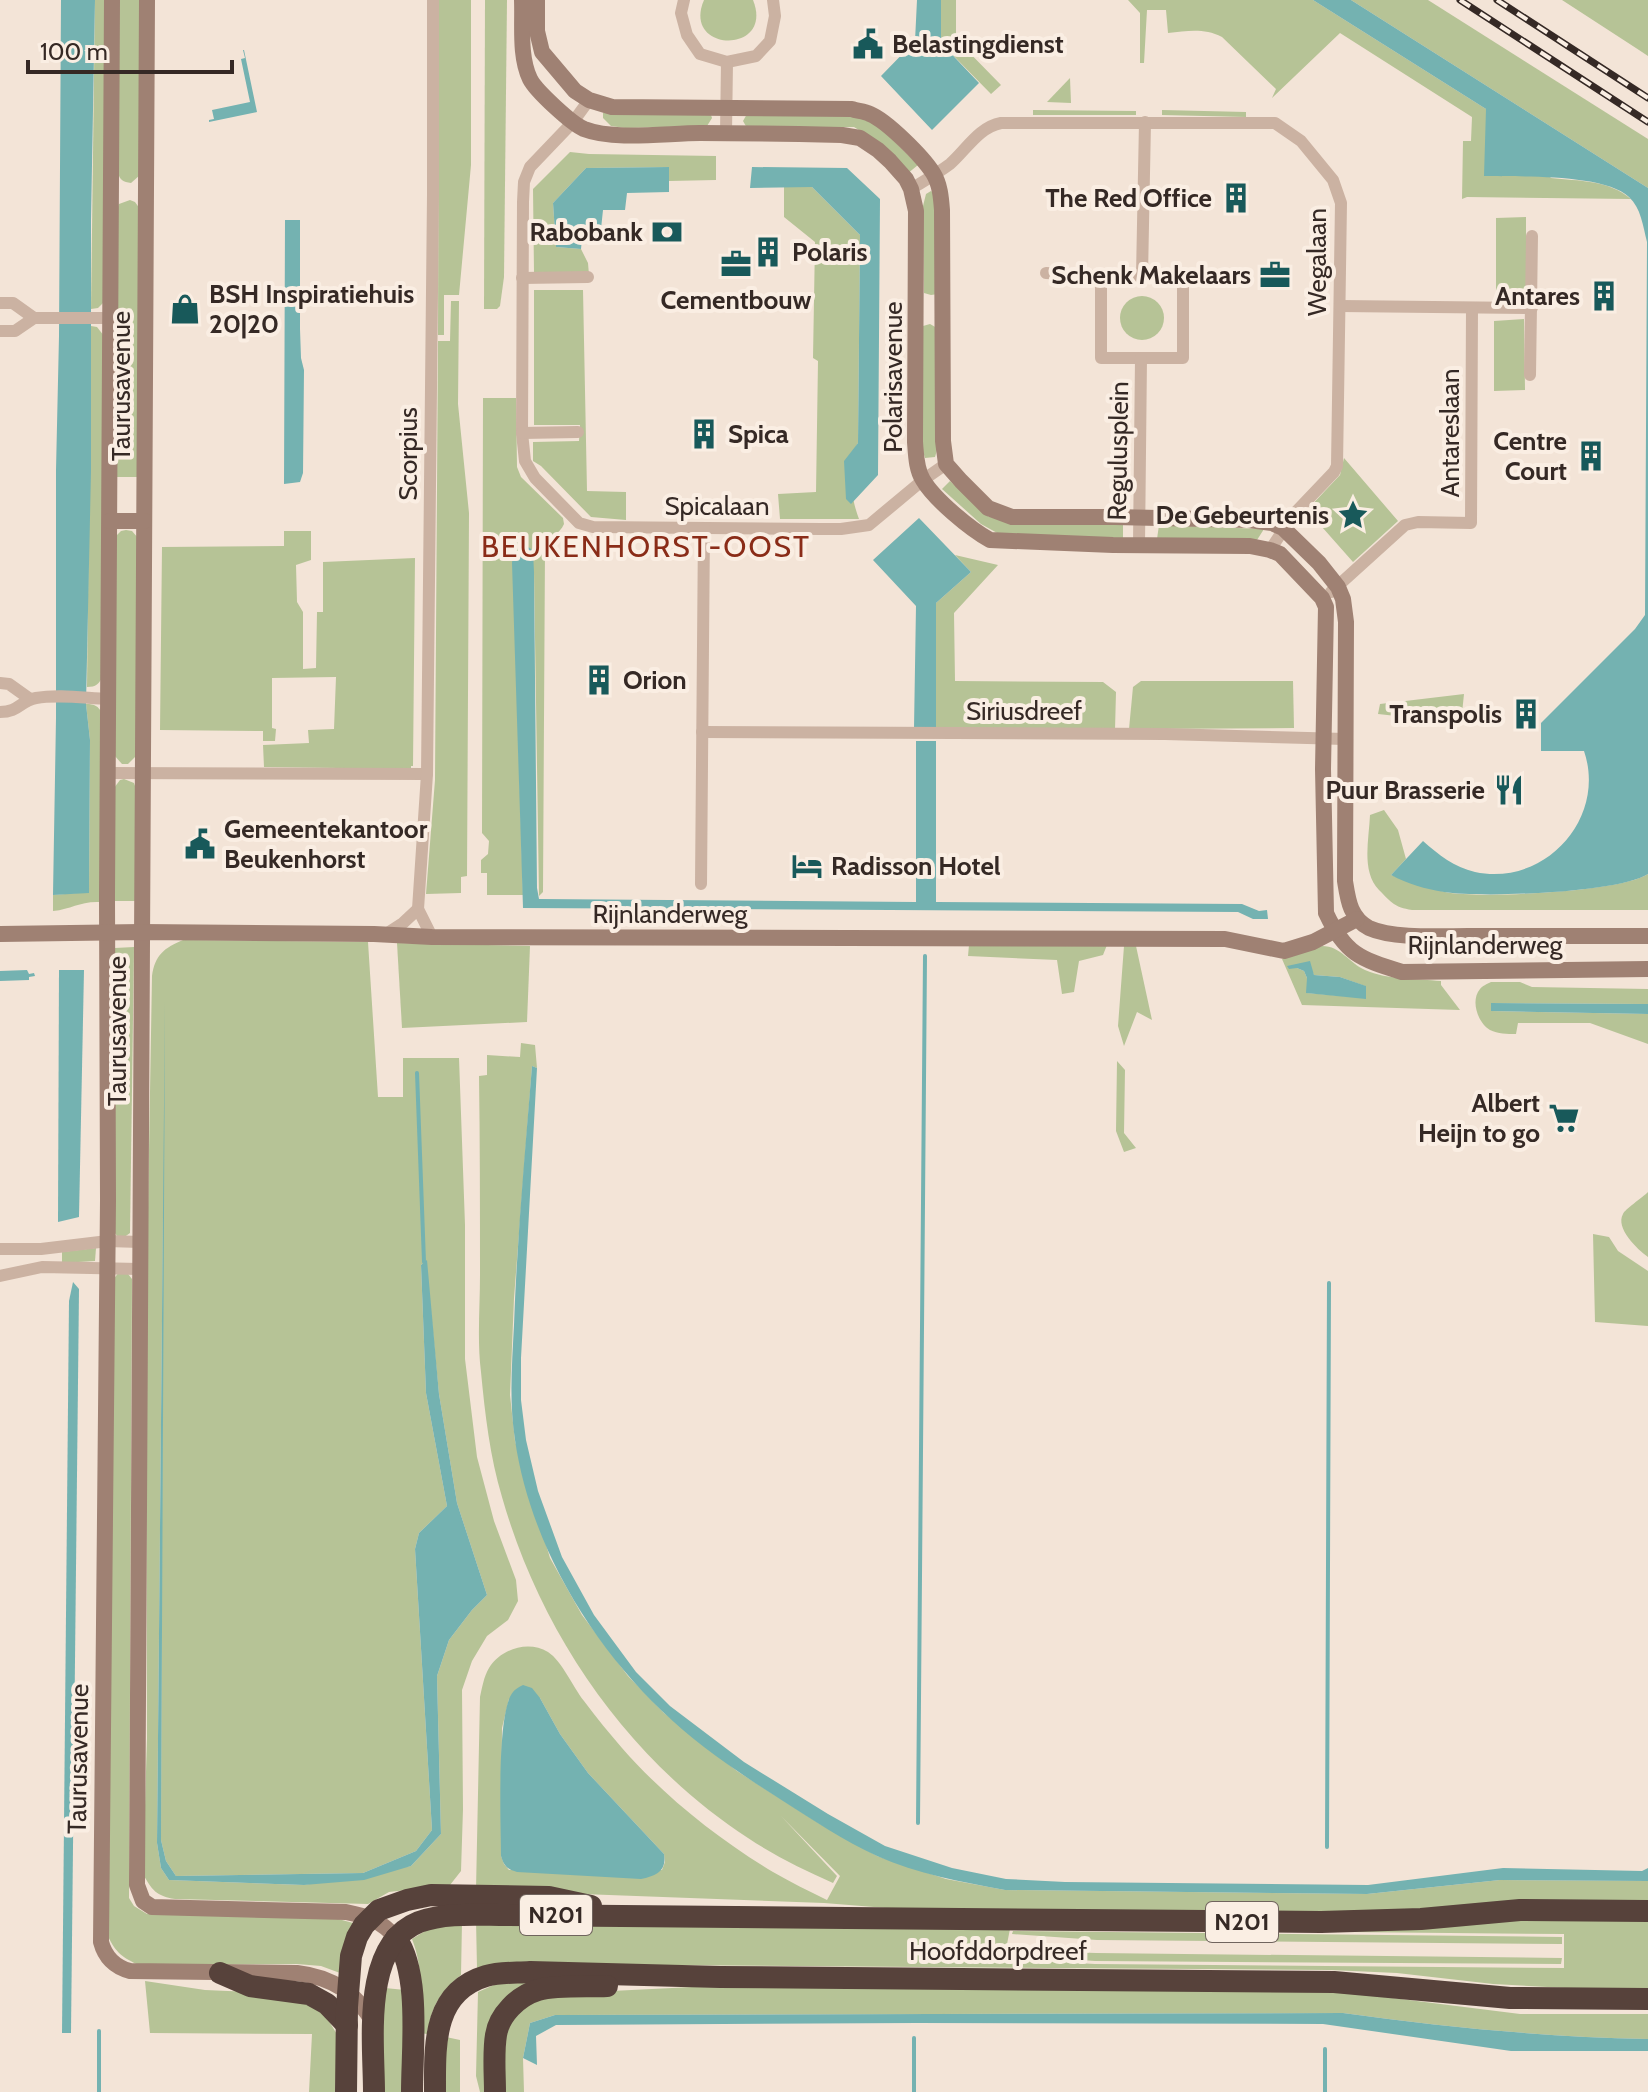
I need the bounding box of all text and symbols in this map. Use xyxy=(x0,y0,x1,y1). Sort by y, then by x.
scale bar xyxy=(28,24,232,74)
public building icon: Belastingdienst xyxy=(851,27,885,61)
place label: Belastingdienst xyxy=(892,28,1064,60)
text: 100 m xyxy=(40,37,108,66)
building icon: The Red Office xyxy=(1219,181,1253,215)
place label: The Red Office xyxy=(1045,182,1212,214)
street label: Wegalaan xyxy=(1301,208,1333,316)
bank icon: Rabobank xyxy=(650,215,684,249)
place label: Rabobank xyxy=(529,216,643,248)
building icon: Polaris xyxy=(751,235,785,269)
place label: Polaris xyxy=(792,236,868,268)
office icon: Cementbouw xyxy=(719,247,753,281)
office icon: Schenk Makelaars xyxy=(1258,258,1292,292)
place label: Schenk Makelaars xyxy=(1051,259,1251,291)
place label: BSH Inspiratiehuis 20|20 xyxy=(209,278,414,340)
building icon: Antares xyxy=(1587,279,1621,313)
place label: Antares xyxy=(1495,280,1580,312)
place label: Cementbouw xyxy=(661,284,812,316)
shop icon: BSH Inspiratiehuis 20|20 xyxy=(168,292,202,326)
street label: Polarisavenue xyxy=(877,301,909,453)
street label: Taurusavenue xyxy=(105,311,137,461)
street label: Antareslaan xyxy=(1434,368,1466,498)
street label: Regulusplein xyxy=(1101,381,1135,521)
street label: Scorpius xyxy=(392,407,424,501)
building icon: Spica xyxy=(687,417,721,451)
place label: Spica xyxy=(728,418,789,450)
place label: Centre Court xyxy=(1493,425,1567,487)
building icon: Centre Court xyxy=(1574,439,1608,473)
street label: Spicalaan xyxy=(665,490,769,522)
place icon: De Gebeurtenis xyxy=(1336,498,1370,532)
place label: De Gebeurtenis xyxy=(1156,499,1329,531)
district label: BEUKENHORST-OOST xyxy=(481,528,811,565)
building icon: Orion xyxy=(582,663,616,697)
place label: Orion xyxy=(623,664,687,696)
street label: Siriusdreef xyxy=(966,695,1082,727)
building icon: Transpolis xyxy=(1509,697,1543,731)
place label: Transpolis xyxy=(1389,698,1502,730)
restaurant icon: Puur Brasserie xyxy=(1492,773,1526,807)
place label: Puur Brasserie xyxy=(1325,774,1485,806)
place label: Gemeentekantoor Beukenhorst xyxy=(224,813,428,875)
public building icon: Gemeentekantoor Beukenhorst xyxy=(183,827,217,861)
hotel icon: Radisson Hotel xyxy=(790,849,824,883)
place label: Radisson Hotel xyxy=(831,850,1001,882)
street label: Rijnlanderweg xyxy=(592,898,749,930)
street label: Rijnlanderweg xyxy=(1407,929,1564,961)
street label: Taurusavenue xyxy=(101,956,133,1106)
place label: Albert Heijn to go xyxy=(1418,1087,1540,1149)
supermarket icon: Albert Heijn to go xyxy=(1547,1101,1581,1135)
street label: Taurusavenue xyxy=(61,1684,95,1834)
road number: N201 xyxy=(520,1895,592,1935)
road number: N201 xyxy=(1206,1902,1278,1942)
street label: Hoofddorpdreef xyxy=(909,1935,1087,1967)

